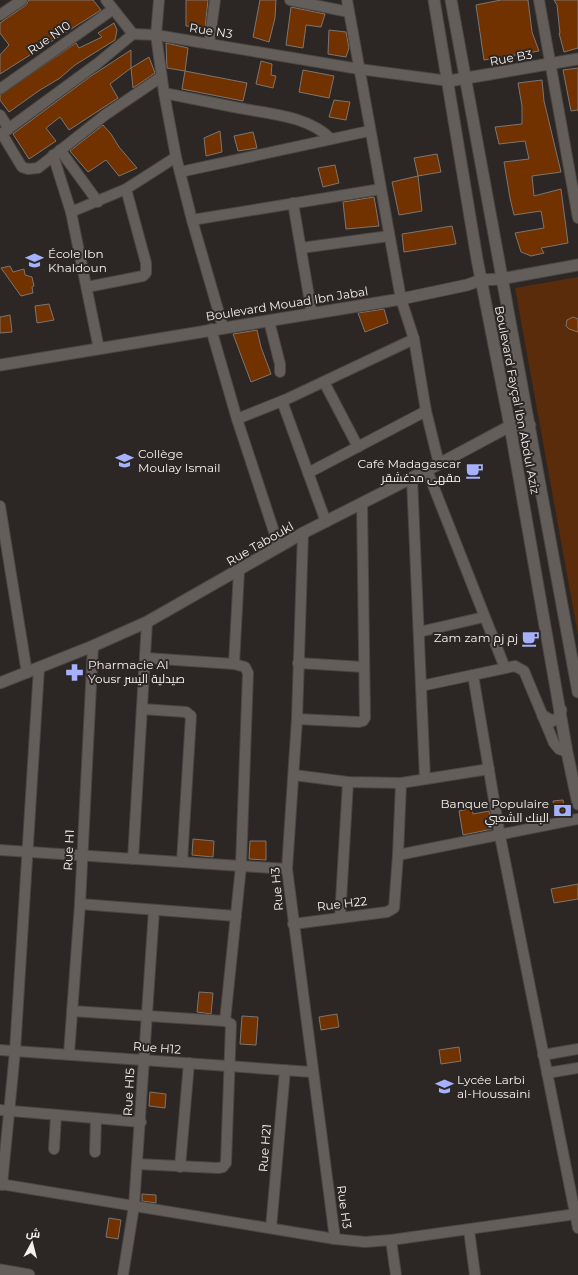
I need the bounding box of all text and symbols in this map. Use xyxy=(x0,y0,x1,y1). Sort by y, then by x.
street label: Rue N10 xyxy=(24,17,73,58)
street label: Rue N3 xyxy=(188,20,234,41)
street label: Rue B3 xyxy=(488,46,534,69)
place label: École Ibn Khaldoun xyxy=(48,246,107,275)
school or university icon: École Ibn Khaldoun xyxy=(25,251,45,271)
street label: Boulevard Mouad Ibn Jabal xyxy=(205,283,369,324)
street label: Boulevard Fayçal Ibn Abdul Aziz xyxy=(492,305,543,495)
place label: Collège Moulay Ismail xyxy=(138,446,221,475)
school or university icon: Collège Moulay Ismail xyxy=(115,451,135,471)
place label: Café Madagascar مقهى مدغشقر xyxy=(358,456,461,485)
cafe icon: Café Madagascar مقهى مدغشقر xyxy=(464,461,484,481)
street label: Rue Taboukl xyxy=(224,518,296,569)
cafe icon: Zam zam زم زم xyxy=(521,628,541,648)
place label: Zam zam زم زم xyxy=(434,630,518,646)
place label: Pharmacie Al Yousr صيدلية اليسر xyxy=(88,657,185,686)
pharmacy icon: Pharmacie Al Yousr صيدلية اليسر xyxy=(65,662,85,682)
place label: Banque Populaire البنك الشعبي xyxy=(441,796,549,828)
bank icon: Banque Populaire البنك الشعبي xyxy=(552,801,572,821)
street label: Rue H1 xyxy=(60,829,77,871)
street label: Rue H3 xyxy=(267,866,286,911)
street label: Rue H22 xyxy=(316,893,368,914)
street label: Rue H12 xyxy=(133,1038,182,1057)
street label: Rue H15 xyxy=(120,1067,137,1116)
place label: Lycée Larbi al-Houssaini xyxy=(457,1072,531,1101)
school or university icon: Lycée Larbi al-Houssaini xyxy=(434,1077,454,1097)
street label: Rue H21 xyxy=(255,1123,274,1173)
street label: Rue H3 xyxy=(334,1184,355,1230)
north arrow xyxy=(12,1223,52,1263)
text: ش xyxy=(25,1225,41,1241)

